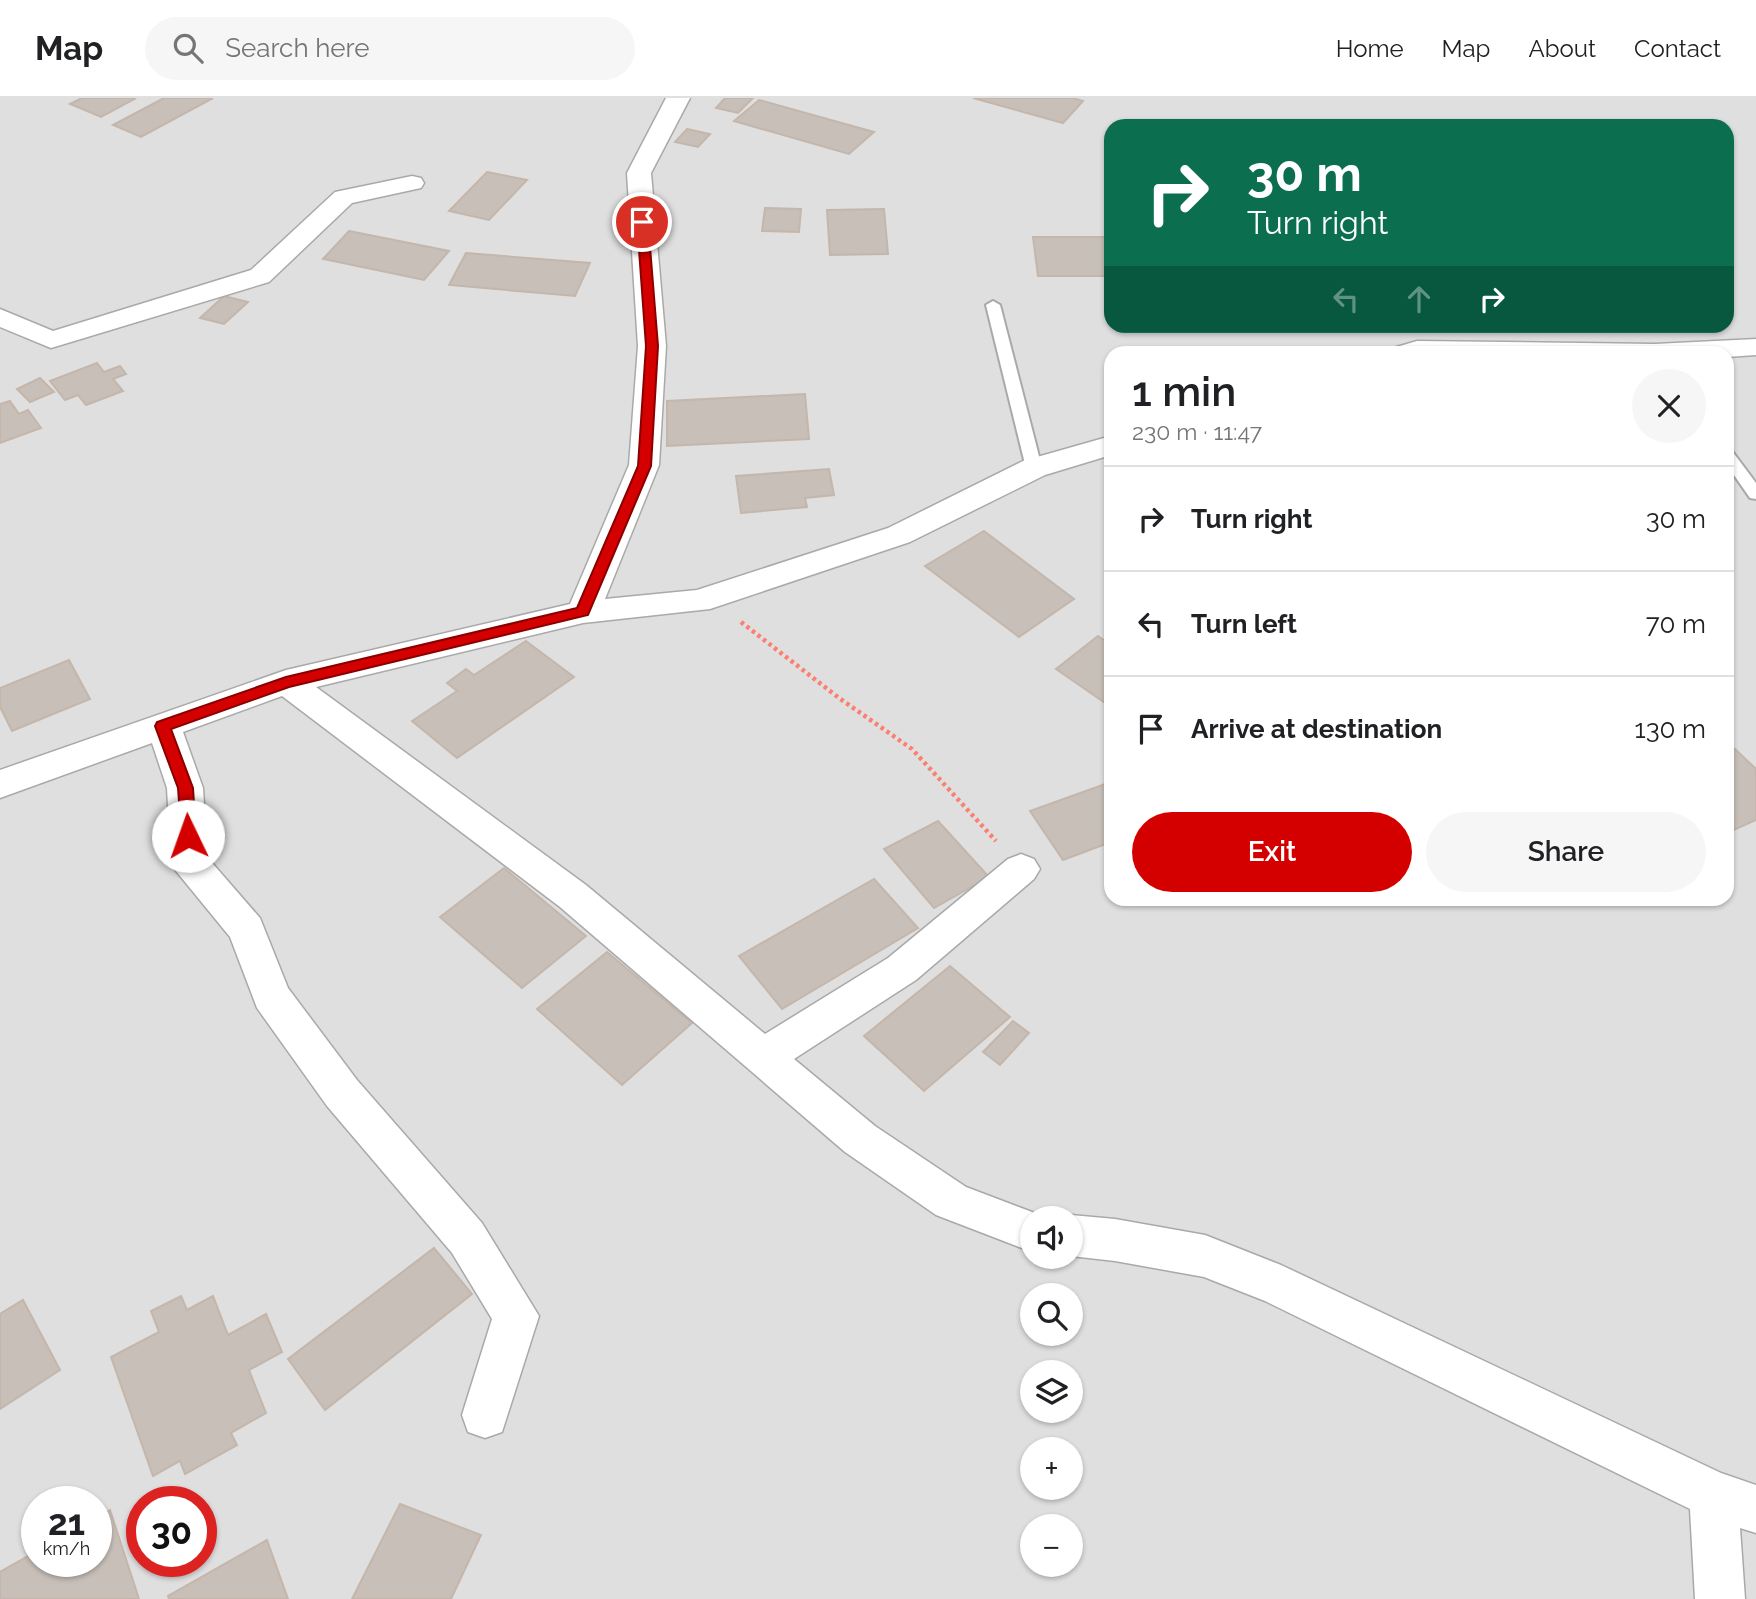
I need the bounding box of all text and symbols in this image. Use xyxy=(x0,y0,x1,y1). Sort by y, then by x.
search box xyxy=(145,17,635,80)
text: Map xyxy=(35,29,103,68)
icon: search xyxy=(169,29,207,67)
text: Search here xyxy=(225,33,370,63)
text: Home xyxy=(1336,34,1404,63)
text: Map xyxy=(1442,34,1490,63)
text: About xyxy=(1528,34,1596,63)
text: Contact xyxy=(1634,34,1721,63)
text: 30 m xyxy=(1247,145,1362,202)
icon: right xyxy=(1132,147,1223,238)
pin xyxy=(612,192,672,252)
icon: arrive xyxy=(623,203,661,241)
text: Turn right xyxy=(1247,204,1388,241)
icon: left xyxy=(1327,280,1365,318)
icon: ahead xyxy=(1400,280,1438,318)
icon: right xyxy=(1473,280,1511,318)
text: 1 min xyxy=(1132,367,1236,416)
button: close xyxy=(1632,369,1706,443)
text: 230 m · 11:47 xyxy=(1132,418,1262,445)
icon: right xyxy=(1132,500,1170,538)
text: Turn right xyxy=(1191,504,1312,534)
text: 30 m xyxy=(1646,504,1706,534)
icon: left xyxy=(1132,605,1170,643)
text: Turn left xyxy=(1191,609,1297,639)
text: 70 m xyxy=(1646,609,1706,639)
icon: arrive xyxy=(1132,710,1170,748)
text: Arrive at destination xyxy=(1191,714,1442,744)
text: 130 m xyxy=(1635,714,1706,744)
position arrow xyxy=(151,799,225,873)
button: Exit xyxy=(1132,812,1412,892)
button: Share xyxy=(1426,812,1706,892)
map controls xyxy=(1020,1206,1083,1577)
button: sound xyxy=(1020,1206,1083,1269)
button: search xyxy=(1020,1283,1083,1346)
button: layers xyxy=(1020,1360,1083,1423)
button: + xyxy=(1020,1437,1083,1500)
speed limit sign: 30 xyxy=(126,1486,217,1577)
text: 21 xyxy=(48,1502,85,1543)
button: − xyxy=(1020,1514,1083,1577)
text: km/h xyxy=(43,1538,90,1559)

